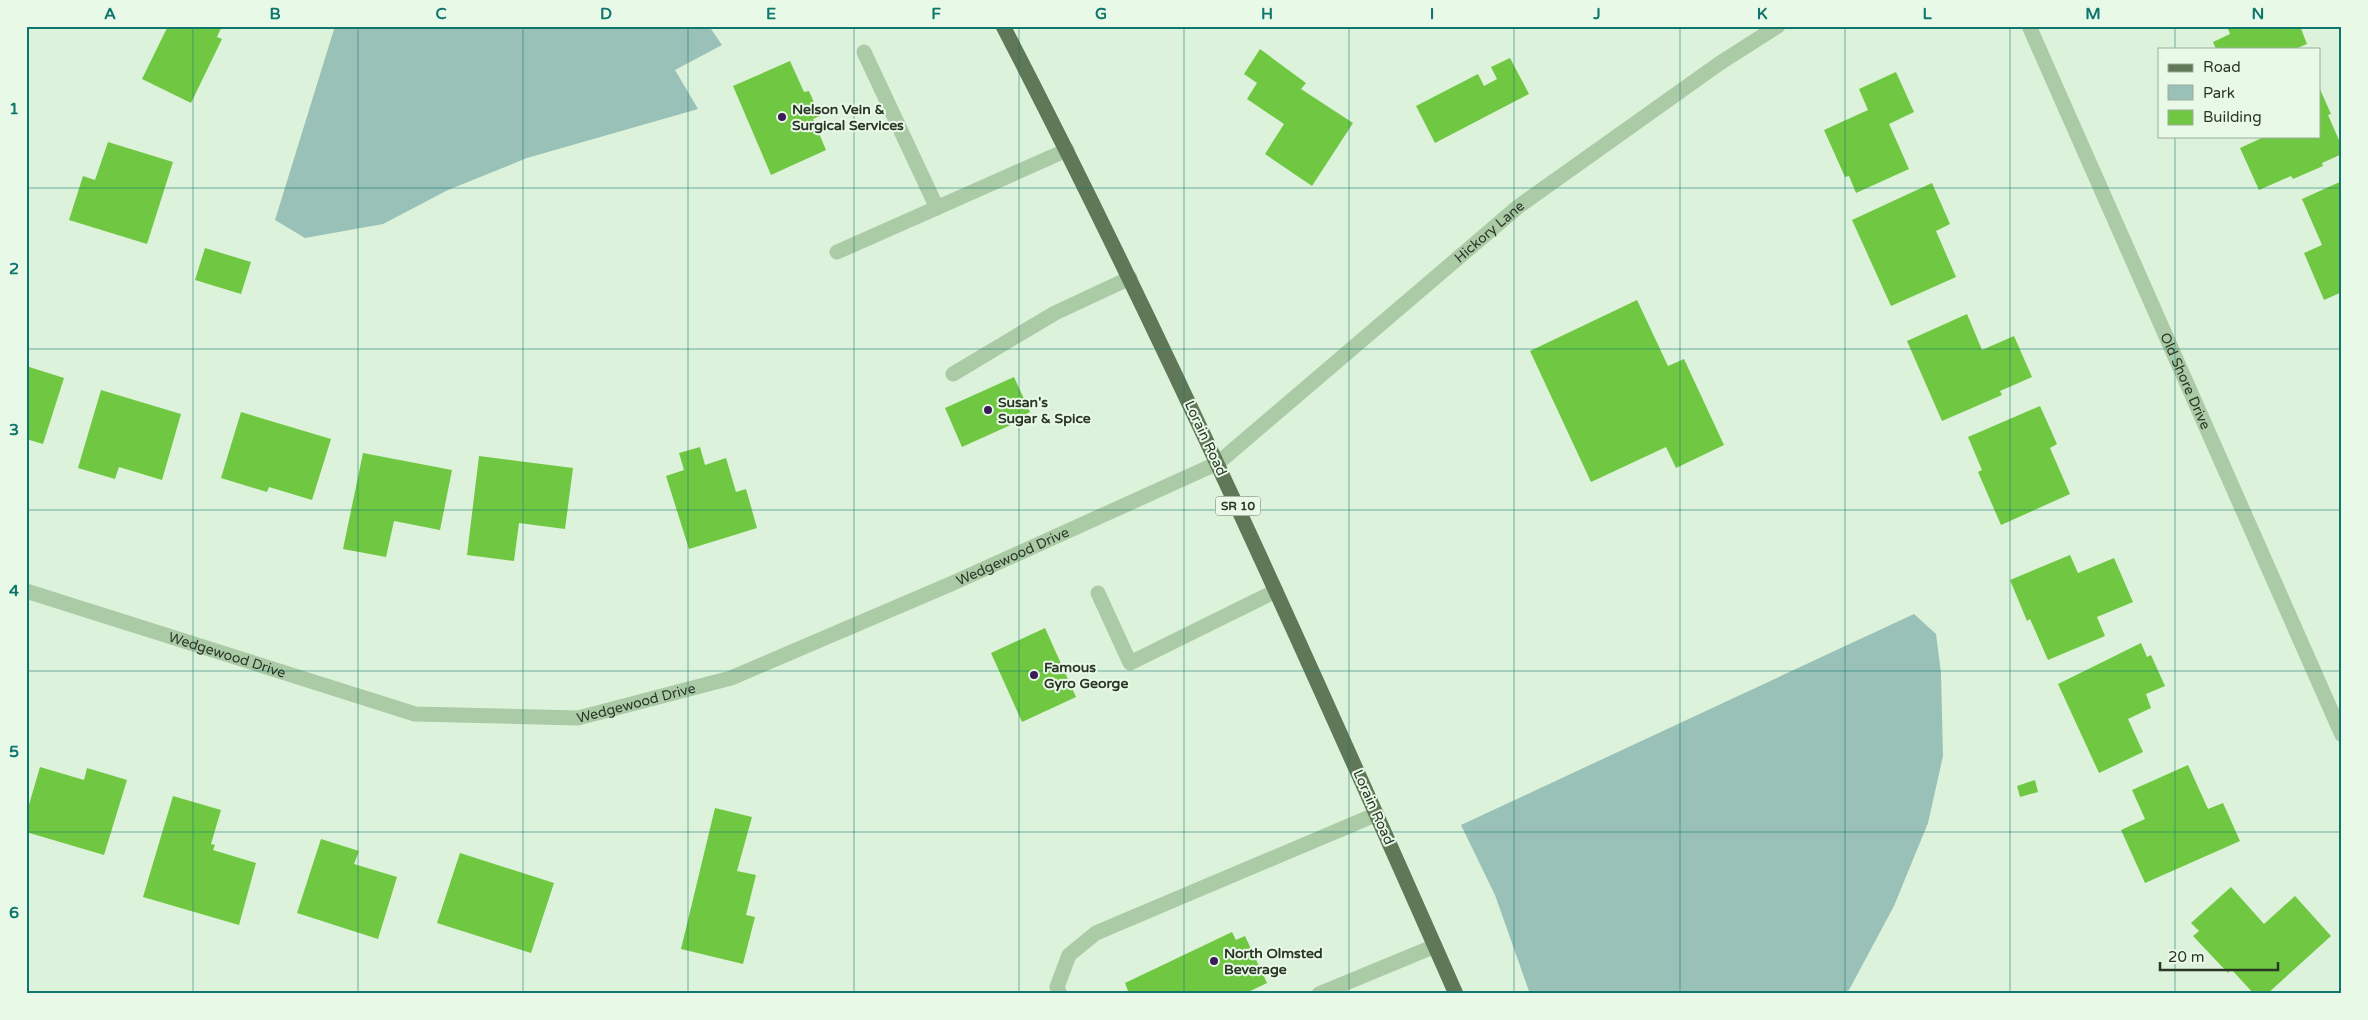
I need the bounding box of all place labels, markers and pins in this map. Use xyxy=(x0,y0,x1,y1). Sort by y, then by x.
place label: Nelson Vein & Surgical Services xyxy=(792,101,904,134)
marker: Nelson Vein & Surgical Services xyxy=(776,111,788,123)
place label: Susan's Sugar & Spice xyxy=(998,394,1091,427)
marker: Susan's Sugar & Spice xyxy=(982,404,994,416)
place label: Famous Gyro George xyxy=(1044,659,1128,692)
marker: Famous Gyro George xyxy=(1028,669,1040,681)
place label: North Olmsted Beverage xyxy=(1224,945,1323,978)
marker: North Olmsted Beverage xyxy=(1208,955,1220,967)

